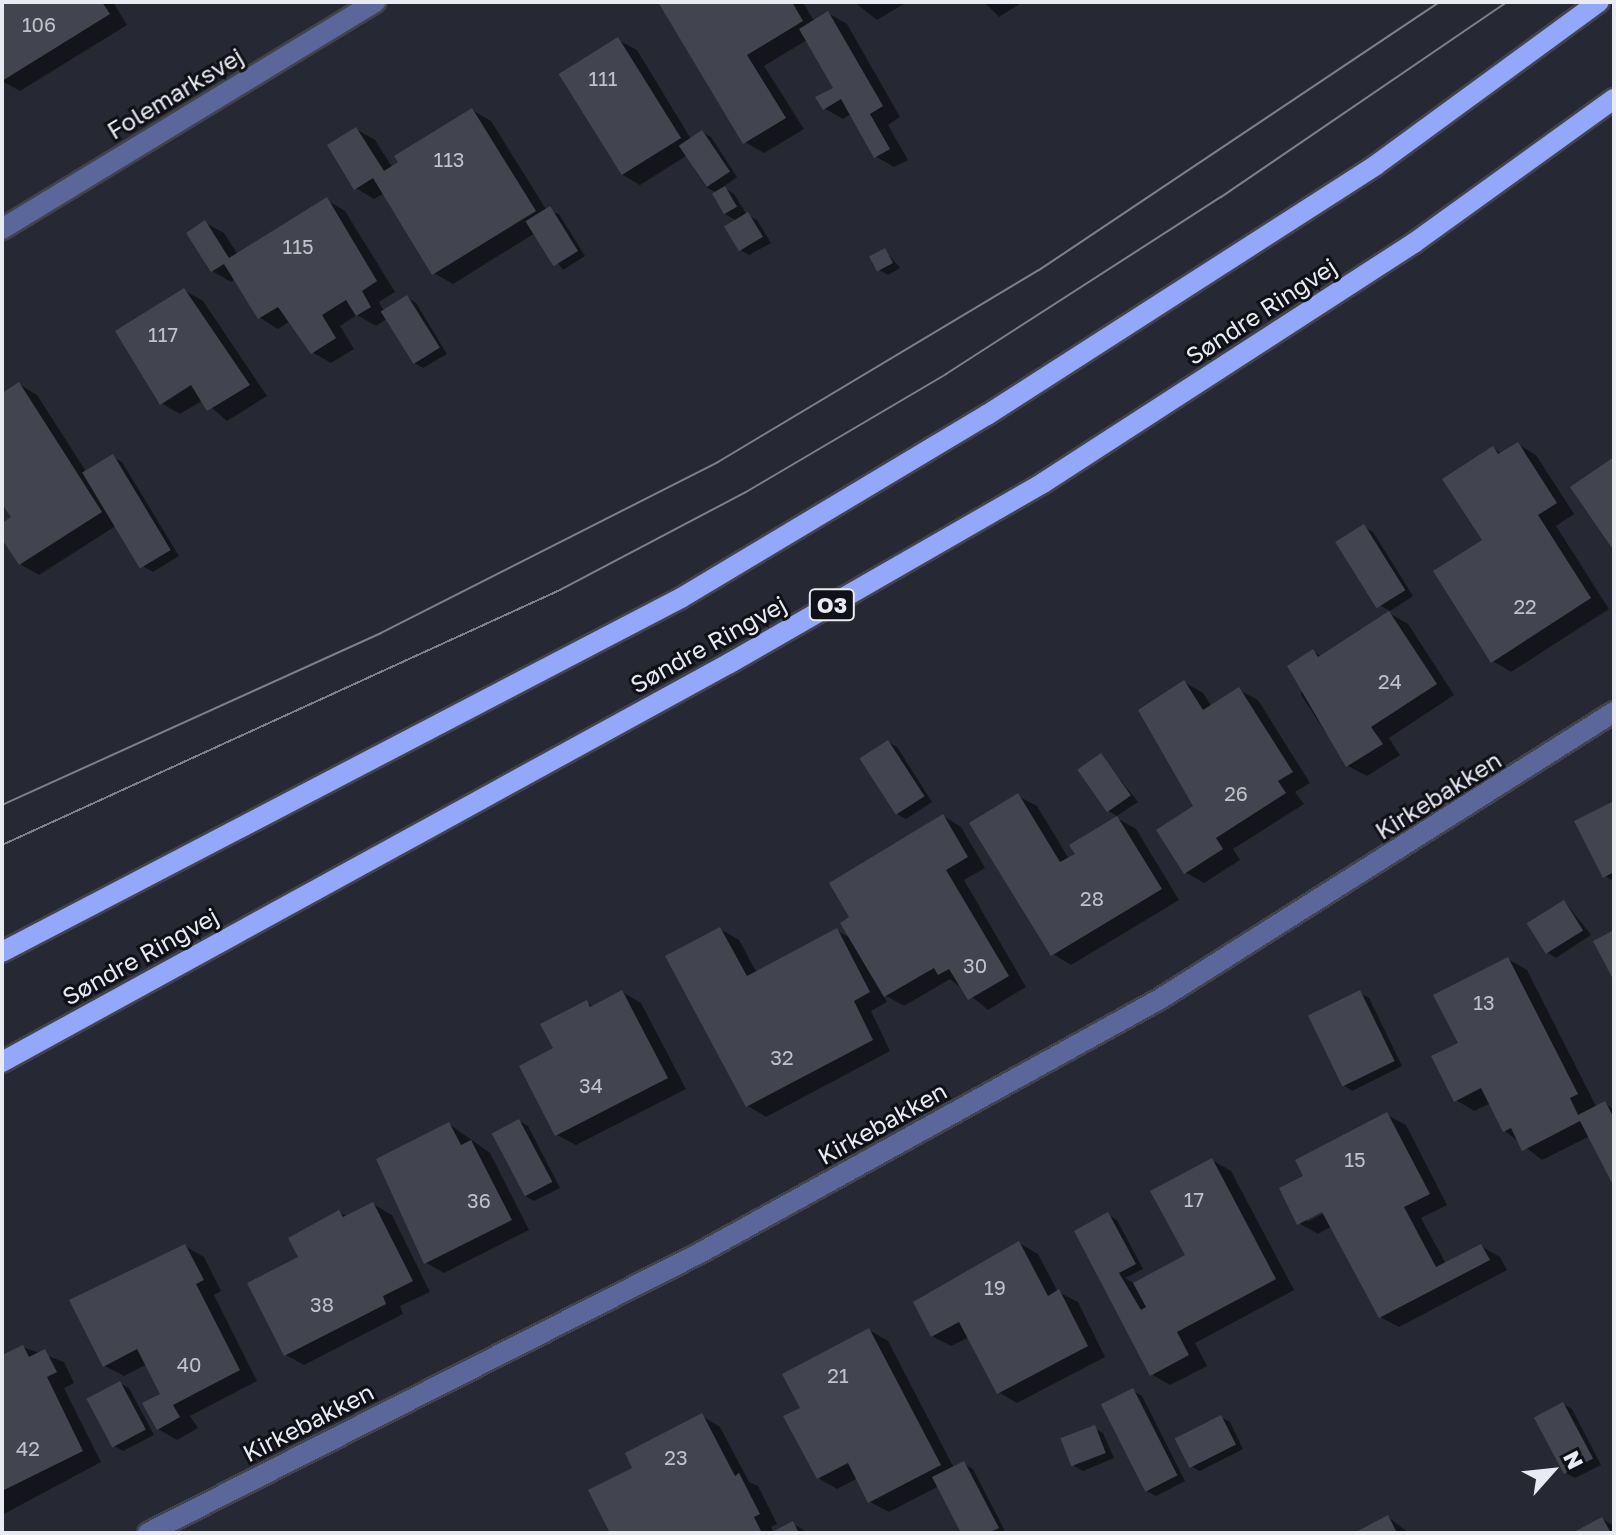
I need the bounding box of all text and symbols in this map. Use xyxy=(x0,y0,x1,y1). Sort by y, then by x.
house number: 106 xyxy=(22,12,56,36)
street label: Folemarksvej xyxy=(102,41,248,145)
house number: 111 xyxy=(588,66,618,90)
house number: 113 xyxy=(433,147,465,171)
house number: 115 xyxy=(283,234,313,258)
street label: Søndre Ringvej xyxy=(1180,252,1342,370)
house number: 117 xyxy=(148,322,178,346)
road number: O3 xyxy=(808,587,856,623)
street label: Søndre Ringvej xyxy=(625,589,791,699)
house number: 22 xyxy=(1513,594,1537,618)
house number: 24 xyxy=(1378,669,1402,693)
street label: Kirkebakken xyxy=(1370,745,1506,845)
house number: 26 xyxy=(1224,781,1248,805)
house number: 28 xyxy=(1080,886,1104,910)
street label: Søndre Ringvej xyxy=(57,901,223,1011)
house number: 30 xyxy=(963,953,987,977)
house number: 13 xyxy=(1473,990,1495,1014)
house number: 32 xyxy=(770,1045,794,1069)
house number: 34 xyxy=(579,1073,603,1097)
street label: Kirkebakken xyxy=(812,1076,952,1170)
house number: 15 xyxy=(1344,1147,1366,1171)
house number: 17 xyxy=(1184,1187,1204,1211)
house number: 36 xyxy=(467,1188,491,1212)
house number: 19 xyxy=(984,1275,1006,1299)
house number: 38 xyxy=(310,1292,334,1316)
house number: 40 xyxy=(177,1352,201,1376)
house number: 21 xyxy=(827,1363,849,1387)
street label: Kirkebakken xyxy=(238,1377,378,1467)
north arrow xyxy=(1512,1431,1592,1511)
house number: 42 xyxy=(16,1436,40,1460)
house number: 23 xyxy=(664,1445,688,1469)
text: N xyxy=(1558,1446,1590,1473)

